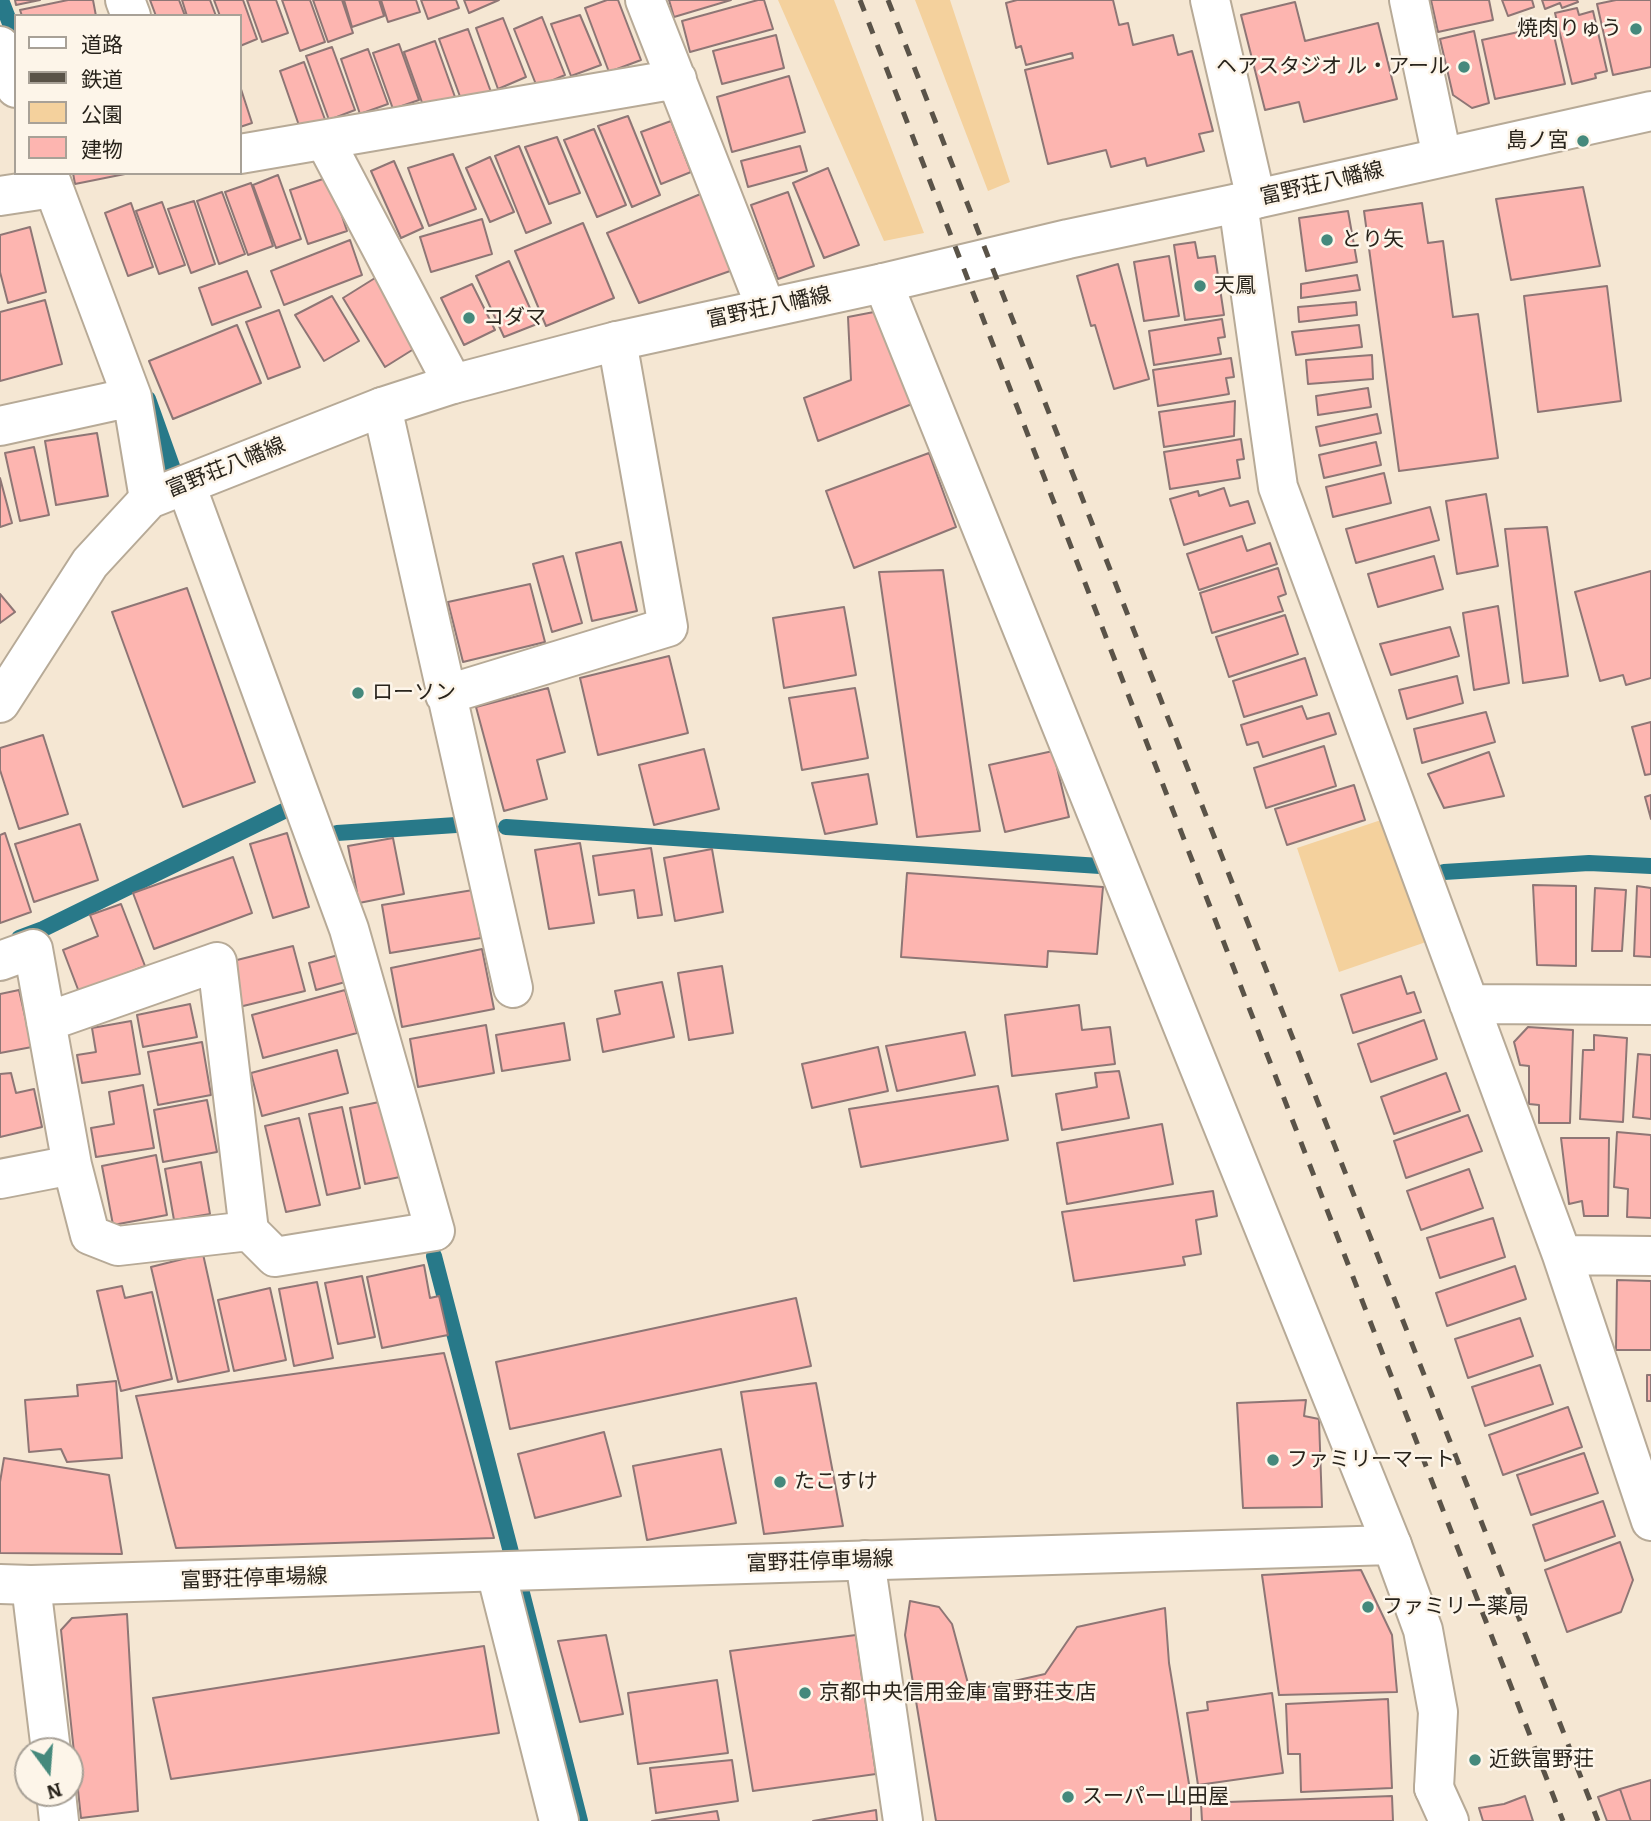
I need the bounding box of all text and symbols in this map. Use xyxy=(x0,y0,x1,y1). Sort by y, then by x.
legend xyxy=(14,14,242,175)
place label: 焼肉りゅう xyxy=(1517,16,1622,42)
marker: 焼肉りゅう xyxy=(1628,21,1644,37)
text: 道路 xyxy=(81,32,123,58)
place label: ヘアスタジオ ル・アール xyxy=(1216,54,1450,80)
marker: ヘアスタジオ ル・アール xyxy=(1456,59,1472,75)
text: 鉄道 xyxy=(81,67,123,93)
text: 公園 xyxy=(81,102,123,128)
place label: 島ノ宮 xyxy=(1506,128,1569,154)
marker: 島ノ宮 xyxy=(1575,133,1591,149)
text: 建物 xyxy=(81,137,123,163)
street label: 富野荘八幡線 xyxy=(1258,158,1386,210)
place label: とり矢 xyxy=(1341,227,1404,253)
marker: とり矢 xyxy=(1319,232,1335,248)
place label: 天鳳 xyxy=(1214,273,1256,299)
marker: 天鳳 xyxy=(1192,278,1208,294)
street label: 富野荘八幡線 xyxy=(705,283,833,333)
place label: コダマ xyxy=(483,305,546,331)
marker: コダマ xyxy=(461,310,477,326)
street label: 富野荘八幡線 xyxy=(163,433,289,503)
place label: ローソン xyxy=(372,680,456,706)
marker: ローソン xyxy=(350,685,366,701)
place label: ファミリーマート xyxy=(1287,1447,1455,1473)
marker: ファミリーマート xyxy=(1265,1452,1281,1468)
place label: たこすけ xyxy=(794,1469,878,1495)
marker: たこすけ xyxy=(772,1474,788,1490)
street label: 富野荘停車場線 xyxy=(746,1547,894,1577)
street label: 富野荘停車場線 xyxy=(180,1564,328,1594)
place label: ファミリー薬局 xyxy=(1382,1594,1529,1620)
marker: ファミリー薬局 xyxy=(1360,1599,1376,1615)
place label: 京都中央信用金庫 富野荘支店 xyxy=(819,1680,1096,1706)
marker: 京都中央信用金庫 富野荘支店 xyxy=(797,1685,813,1701)
north arrow xyxy=(14,1737,84,1807)
place label: 近鉄富野荘 xyxy=(1489,1747,1594,1773)
marker: 近鉄富野荘 xyxy=(1467,1752,1483,1768)
text: N xyxy=(44,1778,65,1804)
place label: スーパー山田屋 xyxy=(1082,1784,1229,1810)
marker: スーパー山田屋 xyxy=(1060,1789,1076,1805)

